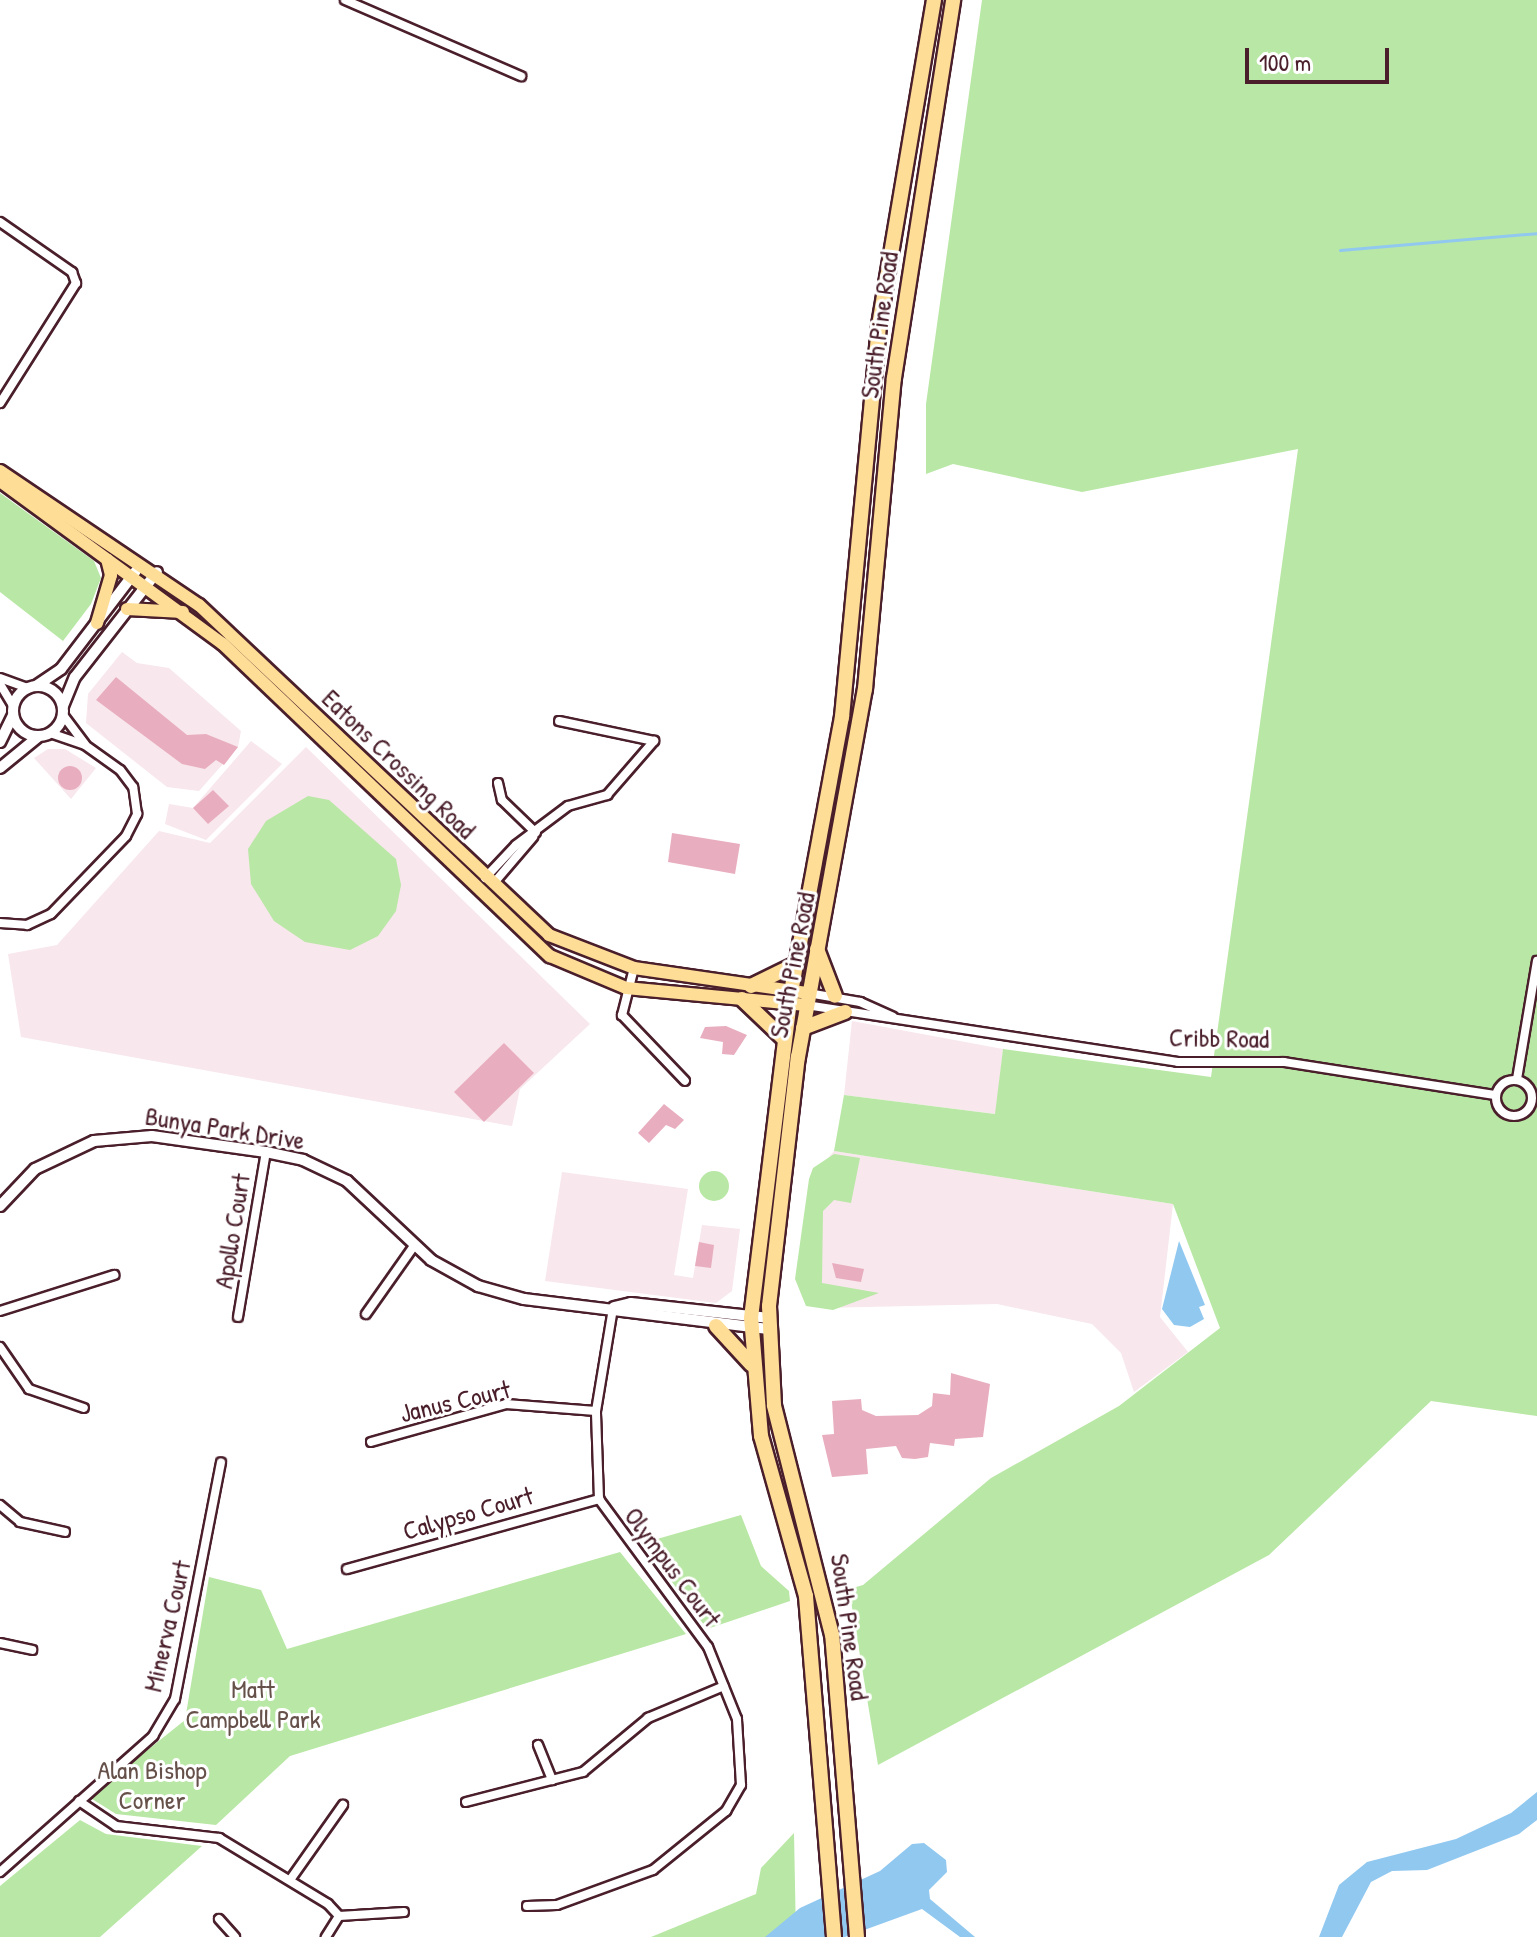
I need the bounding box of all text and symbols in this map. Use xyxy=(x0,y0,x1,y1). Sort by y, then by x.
scale bar xyxy=(1249,32,1393,82)
text: 100 m xyxy=(1259,46,1311,78)
street label: South Pine Road xyxy=(853,250,905,400)
street label: Eatons Crossing Road xyxy=(316,683,482,845)
street label: South Pine Road xyxy=(763,890,821,1040)
street label: Cribb Road xyxy=(1169,1022,1269,1054)
street label: Bunya Park Drive xyxy=(143,1100,307,1156)
street label: Apollo Court xyxy=(208,1171,256,1291)
street label: Janus Court xyxy=(397,1373,513,1429)
street label: Calypso Court xyxy=(399,1480,537,1546)
street label: Olympus Court xyxy=(618,1501,728,1633)
street label: South Pine Road xyxy=(824,1552,876,1702)
street label: Minerva Court xyxy=(137,1557,197,1695)
park label: Matt Campbell Park xyxy=(186,1673,320,1734)
park label: Alan Bishop Corner xyxy=(97,1754,207,1816)

